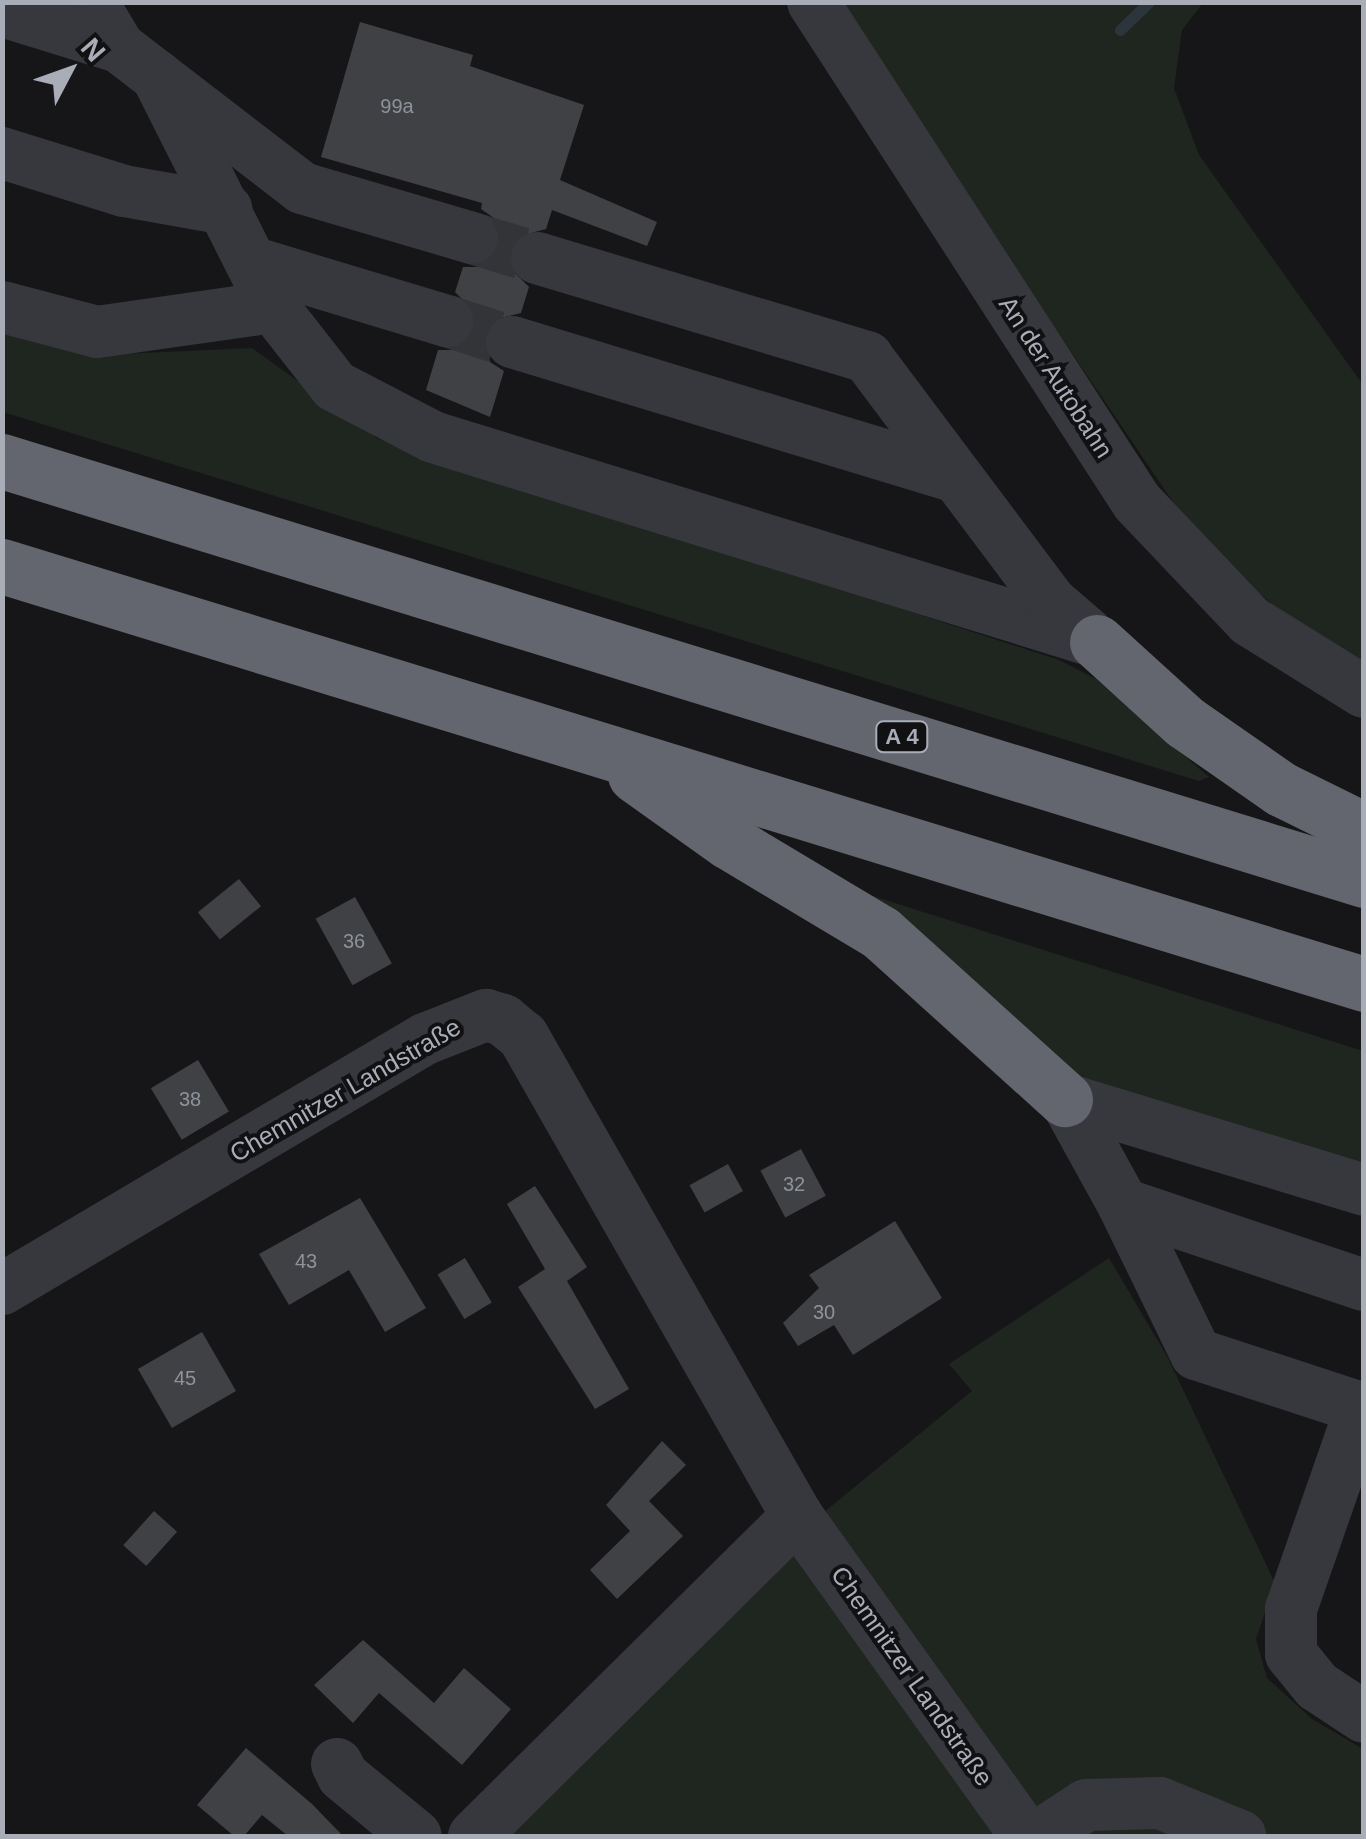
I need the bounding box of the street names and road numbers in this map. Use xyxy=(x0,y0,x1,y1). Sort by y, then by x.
street label: An der Autobahn xyxy=(992,290,1120,464)
road number: A 4 xyxy=(874,720,930,754)
street label: Chemnitzer Landstraße xyxy=(224,1012,466,1168)
street label: Chemnitzer Landstraße xyxy=(825,1560,999,1792)

